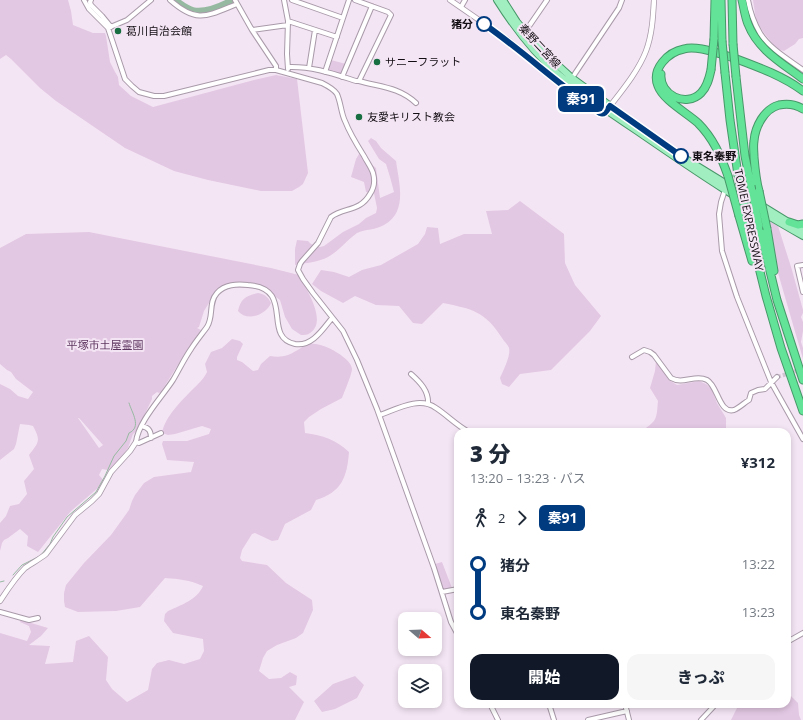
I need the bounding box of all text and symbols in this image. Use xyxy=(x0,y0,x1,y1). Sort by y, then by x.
place label: 猪分 xyxy=(451,16,473,31)
marker: 猪分 xyxy=(476,16,492,32)
street label: 秦野二宮線 xyxy=(516,20,565,71)
place label: 葛川自治会館 xyxy=(126,23,192,38)
marker: 葛川自治会館 xyxy=(113,26,123,36)
place label: サニーフラット xyxy=(385,54,461,69)
marker: サニーフラット xyxy=(372,57,382,67)
line badge: 秦91 xyxy=(558,86,604,112)
text: 秦91 xyxy=(566,89,596,108)
place label: 友愛キリスト教会 xyxy=(367,109,455,124)
marker: 友愛キリスト教会 xyxy=(354,112,364,122)
marker: 東名秦野 xyxy=(673,148,689,164)
place label: 東名秦野 xyxy=(692,148,737,163)
street label: TOMEI EXPRESSWAY xyxy=(731,168,768,273)
park label: 平塚市土屋霊園 xyxy=(67,337,144,352)
text: 3 分 xyxy=(470,438,511,468)
text: ¥312 xyxy=(741,452,775,472)
text: 13:20 – 13:23 · バス xyxy=(470,469,586,487)
icon: walk xyxy=(470,507,492,529)
icon: forward xyxy=(511,507,533,529)
text: 秦91 xyxy=(547,508,577,527)
text: 2 xyxy=(498,509,505,527)
text: 猪分 xyxy=(500,555,530,575)
text: 13:22 xyxy=(742,555,775,573)
text: 東名秦野 xyxy=(500,603,560,623)
text: 13:23 xyxy=(742,603,775,621)
north arrow xyxy=(398,612,442,656)
map controls xyxy=(398,612,442,708)
button: 開始 xyxy=(470,654,619,700)
button: きっぷ xyxy=(627,654,775,700)
button: layers xyxy=(398,664,442,708)

